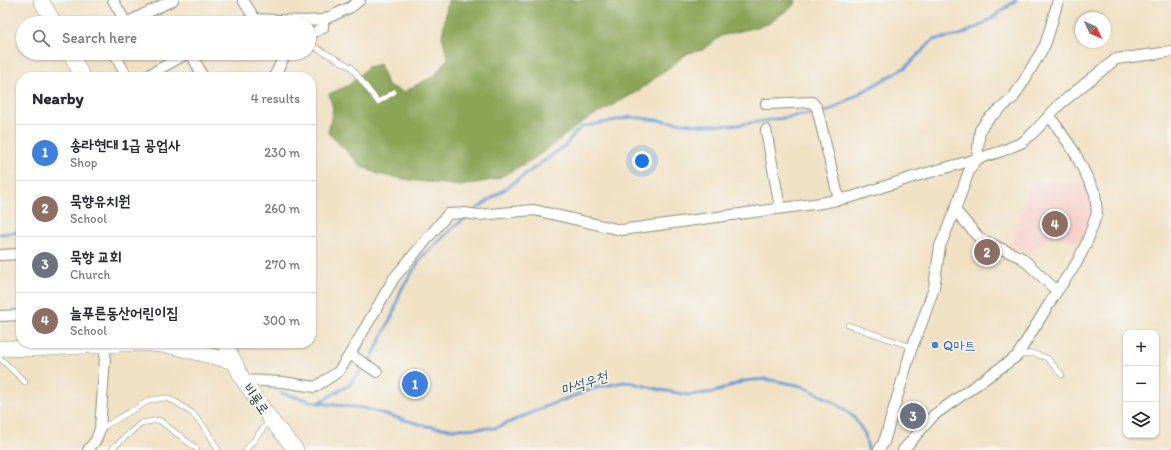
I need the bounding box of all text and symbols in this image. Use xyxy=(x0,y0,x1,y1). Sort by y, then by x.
north arrow xyxy=(1075,12,1111,48)
search box xyxy=(16,16,316,60)
icon: search xyxy=(30,27,52,49)
text: Search here xyxy=(62,29,137,47)
text: Nearby xyxy=(32,88,84,108)
text: 4 results xyxy=(251,91,300,106)
text: 송라현대 1급 공업사 xyxy=(70,136,180,154)
text: 1 xyxy=(42,145,48,160)
text: 230 m xyxy=(264,145,300,160)
your location xyxy=(632,151,652,171)
text: Shop xyxy=(70,155,97,170)
text: 묵향유치원 xyxy=(70,192,130,210)
text: 2 xyxy=(42,201,48,216)
text: 260 m xyxy=(264,201,300,216)
pin: 4 xyxy=(1042,209,1068,239)
text: School xyxy=(70,211,107,226)
pin: 2 xyxy=(974,237,1000,267)
text: 묵향 교회 xyxy=(70,248,122,266)
text: 3 xyxy=(41,257,49,272)
text: 270 m xyxy=(265,257,300,272)
text: Church xyxy=(70,267,111,282)
text: 늘푸른동산어린이집 xyxy=(70,304,179,322)
text: 4 xyxy=(41,313,49,328)
text: 300 m xyxy=(263,313,300,328)
text: School xyxy=(70,323,107,338)
map controls xyxy=(1123,330,1159,438)
button: + xyxy=(1123,330,1159,366)
place label: Q마트 xyxy=(943,337,976,354)
marker: Q마트 xyxy=(930,340,940,350)
water label: 마석우천 xyxy=(558,366,612,399)
button: − xyxy=(1123,366,1159,402)
pin: 1 xyxy=(402,369,428,399)
street label: 비룡로 xyxy=(239,380,273,418)
pin: 3 xyxy=(900,401,926,431)
button: layers xyxy=(1123,402,1159,438)

